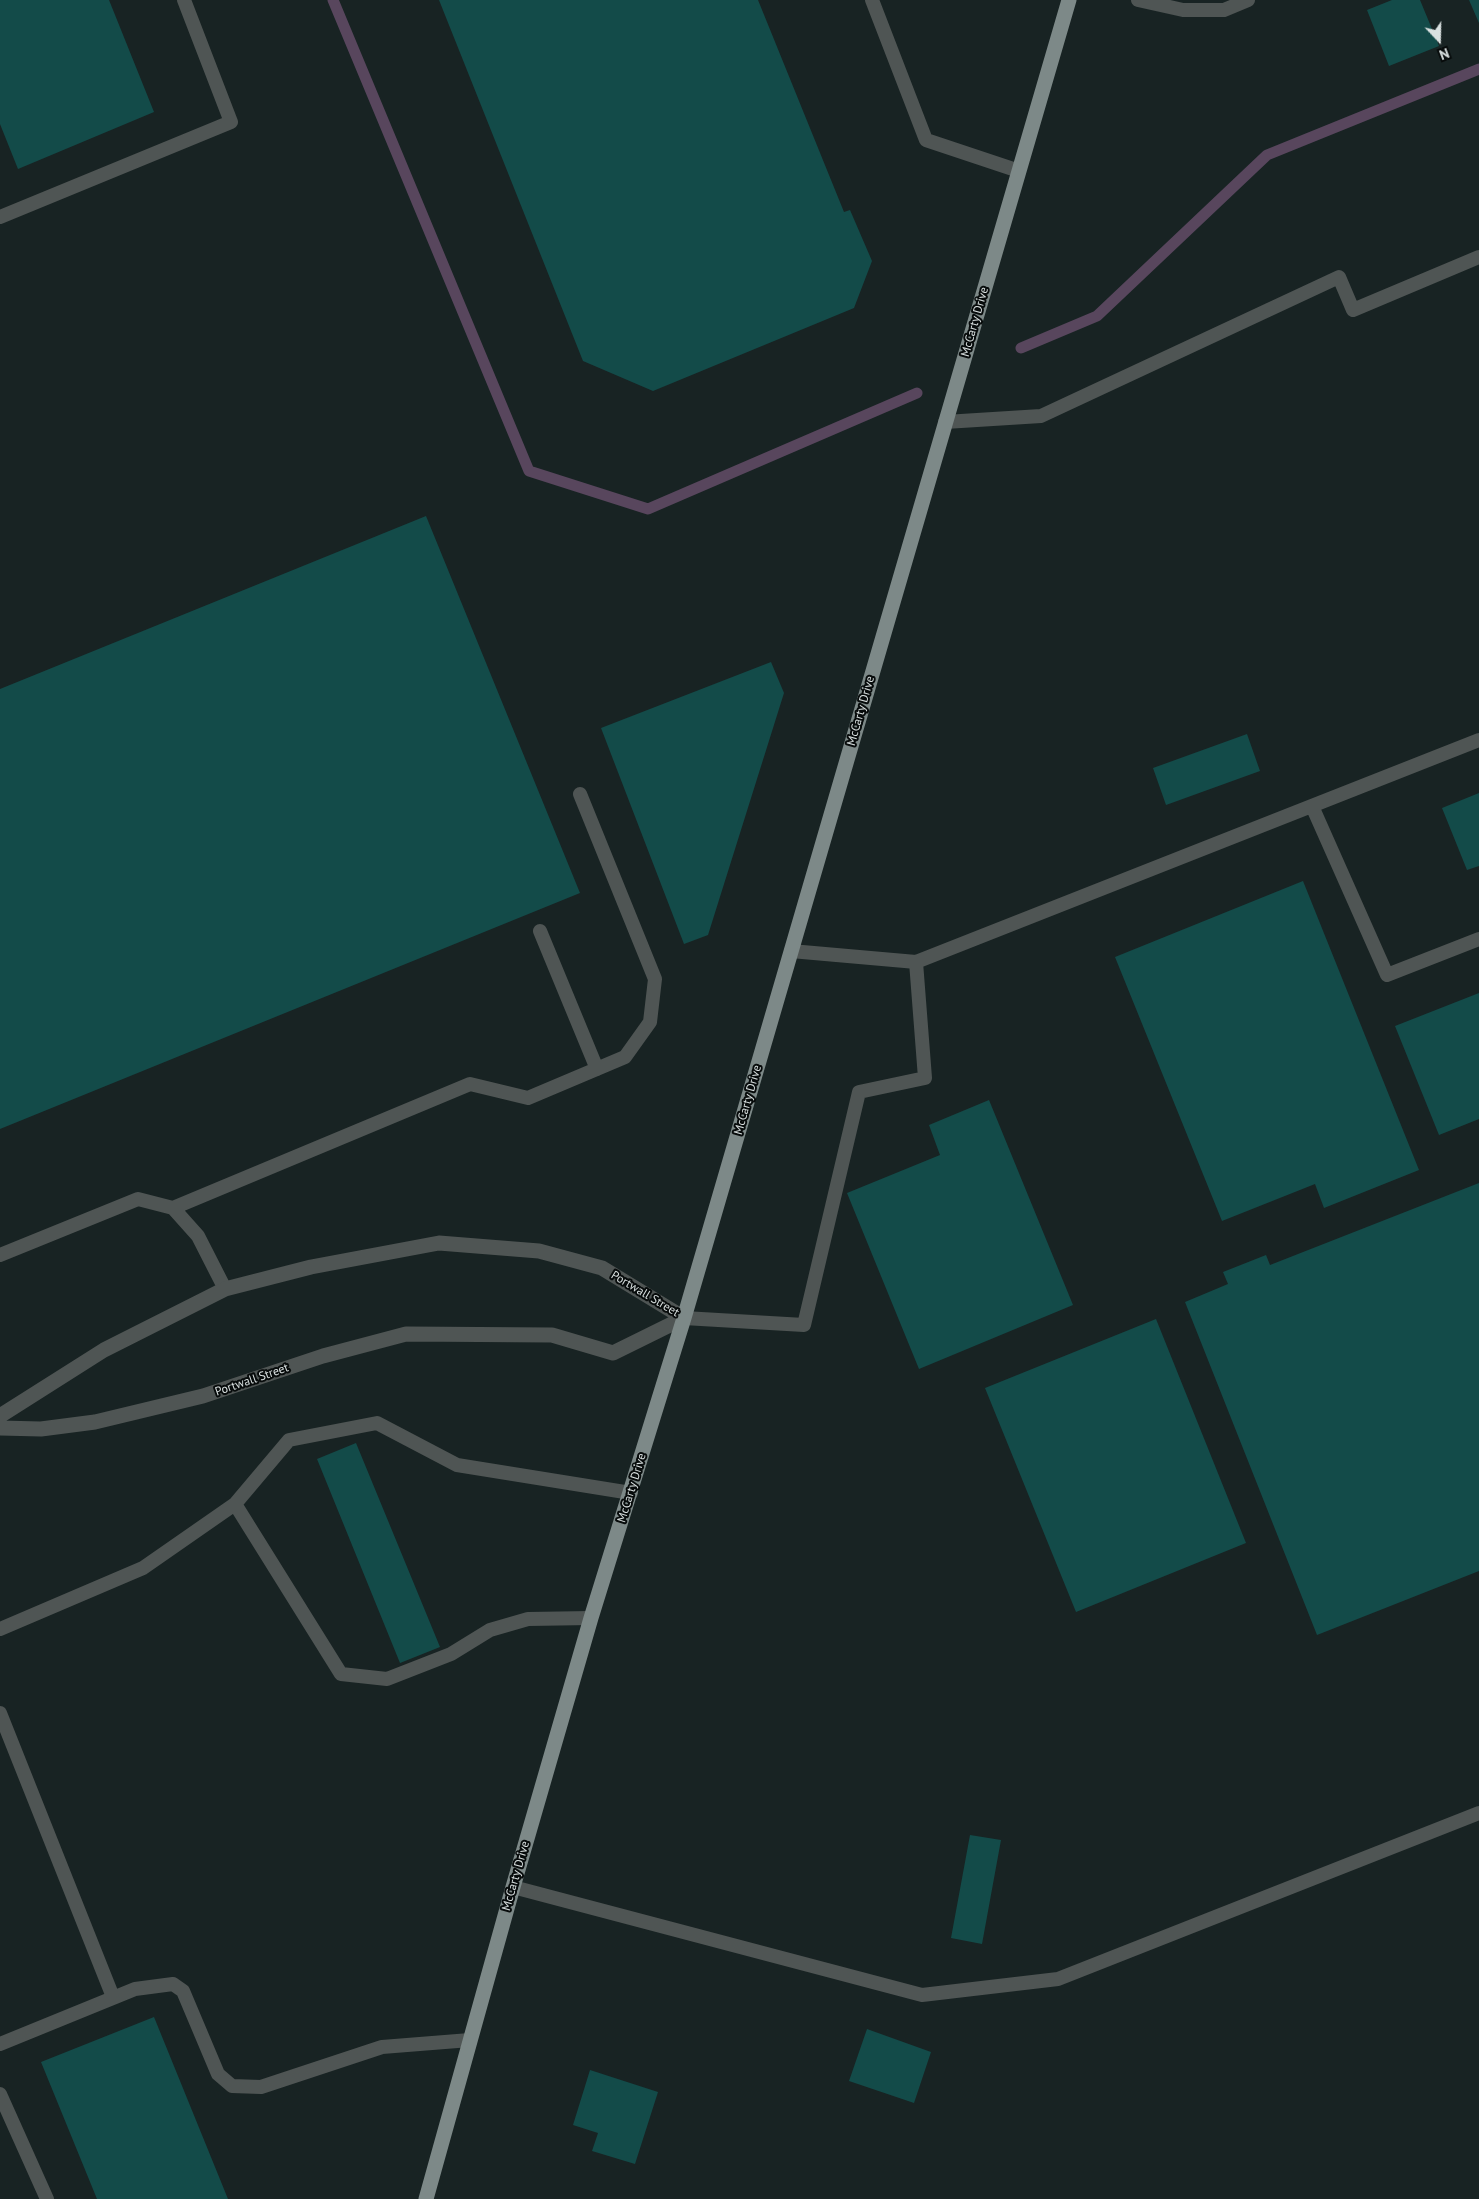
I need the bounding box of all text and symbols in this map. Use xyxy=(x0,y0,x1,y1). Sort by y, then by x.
north arrow xyxy=(1414,15,1464,65)
text: N xyxy=(1437,44,1452,64)
street label: McCarty Drive xyxy=(958,286,992,358)
street label: McCarty Drive xyxy=(844,675,878,747)
street label: McCarty Drive xyxy=(731,1064,765,1136)
street label: Portwall Street xyxy=(608,1268,682,1320)
street label: Portwall Street xyxy=(213,1361,291,1399)
street label: McCarty Drive xyxy=(615,1452,649,1524)
street label: McCarty Drive xyxy=(499,1840,533,1912)

